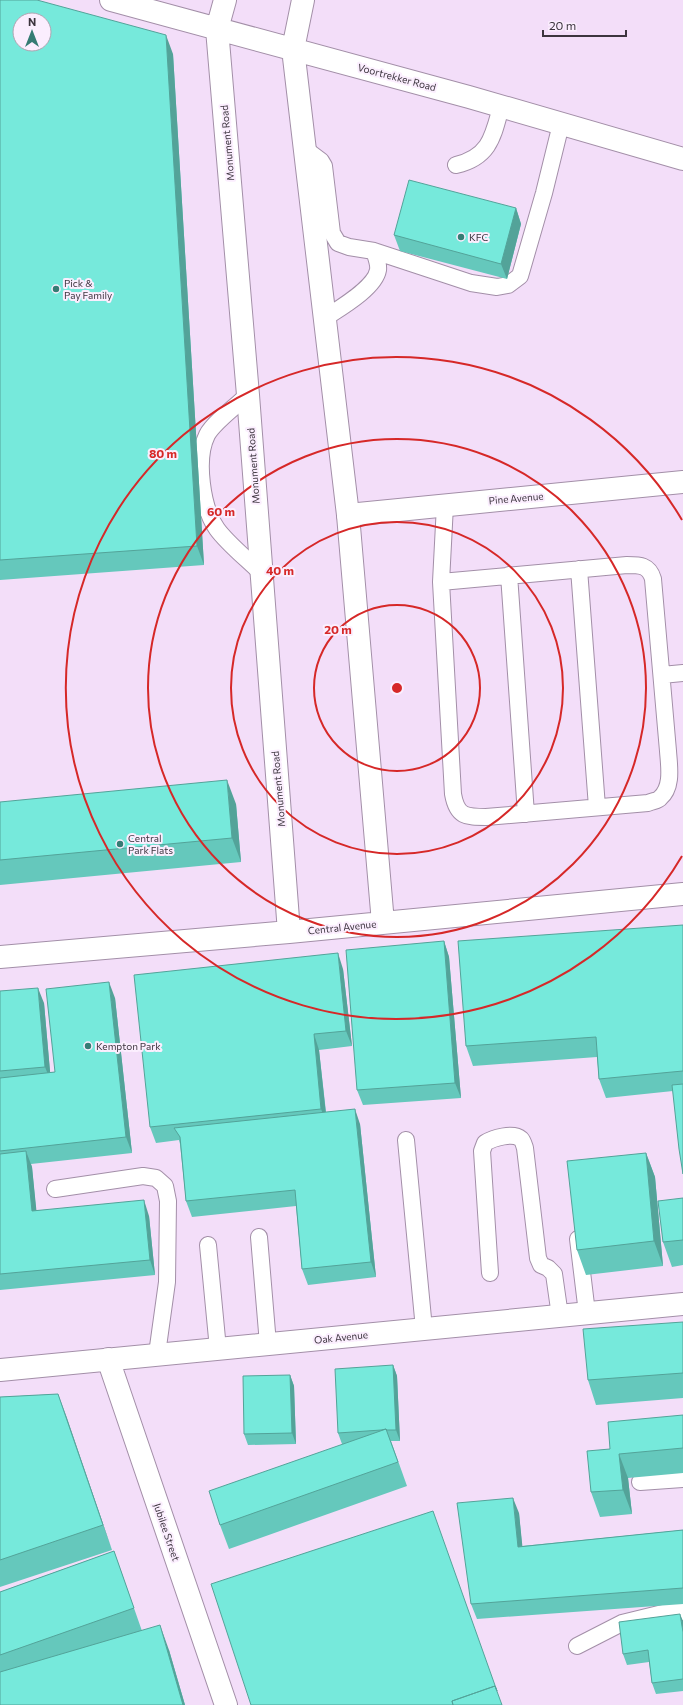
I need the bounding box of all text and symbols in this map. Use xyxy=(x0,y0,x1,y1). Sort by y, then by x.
north arrow xyxy=(12,12,52,52)
scale bar xyxy=(543,12,626,38)
text: N xyxy=(28,15,36,28)
text: 20 m xyxy=(549,18,576,32)
street label: Voortrekker Road xyxy=(357,61,438,93)
street label: Monument Road xyxy=(218,104,236,181)
place label: KFC xyxy=(469,231,488,243)
marker: KFC xyxy=(456,232,466,242)
place label: Pick & Pay Family xyxy=(64,277,112,301)
marker: Pick & Pay Family xyxy=(51,284,61,294)
street label: Monument Road xyxy=(244,427,262,504)
text: 80 m xyxy=(149,446,177,460)
street label: Pine Avenue xyxy=(488,490,544,506)
text: 60 m xyxy=(207,504,235,518)
text: 40 m xyxy=(266,563,294,577)
text: 20 m xyxy=(324,622,352,636)
centre of rings xyxy=(390,681,404,695)
street label: Monument Road xyxy=(269,750,287,827)
place label: Central Park Flats xyxy=(128,832,173,856)
marker: Central Park Flats xyxy=(115,839,125,849)
street label: Central Avenue xyxy=(307,917,377,937)
place label: Kempton Park xyxy=(96,1040,161,1052)
marker: Kempton Park xyxy=(83,1041,93,1051)
street label: Oak Avenue xyxy=(313,1328,369,1346)
street label: Jubilee Street xyxy=(152,1502,182,1562)

